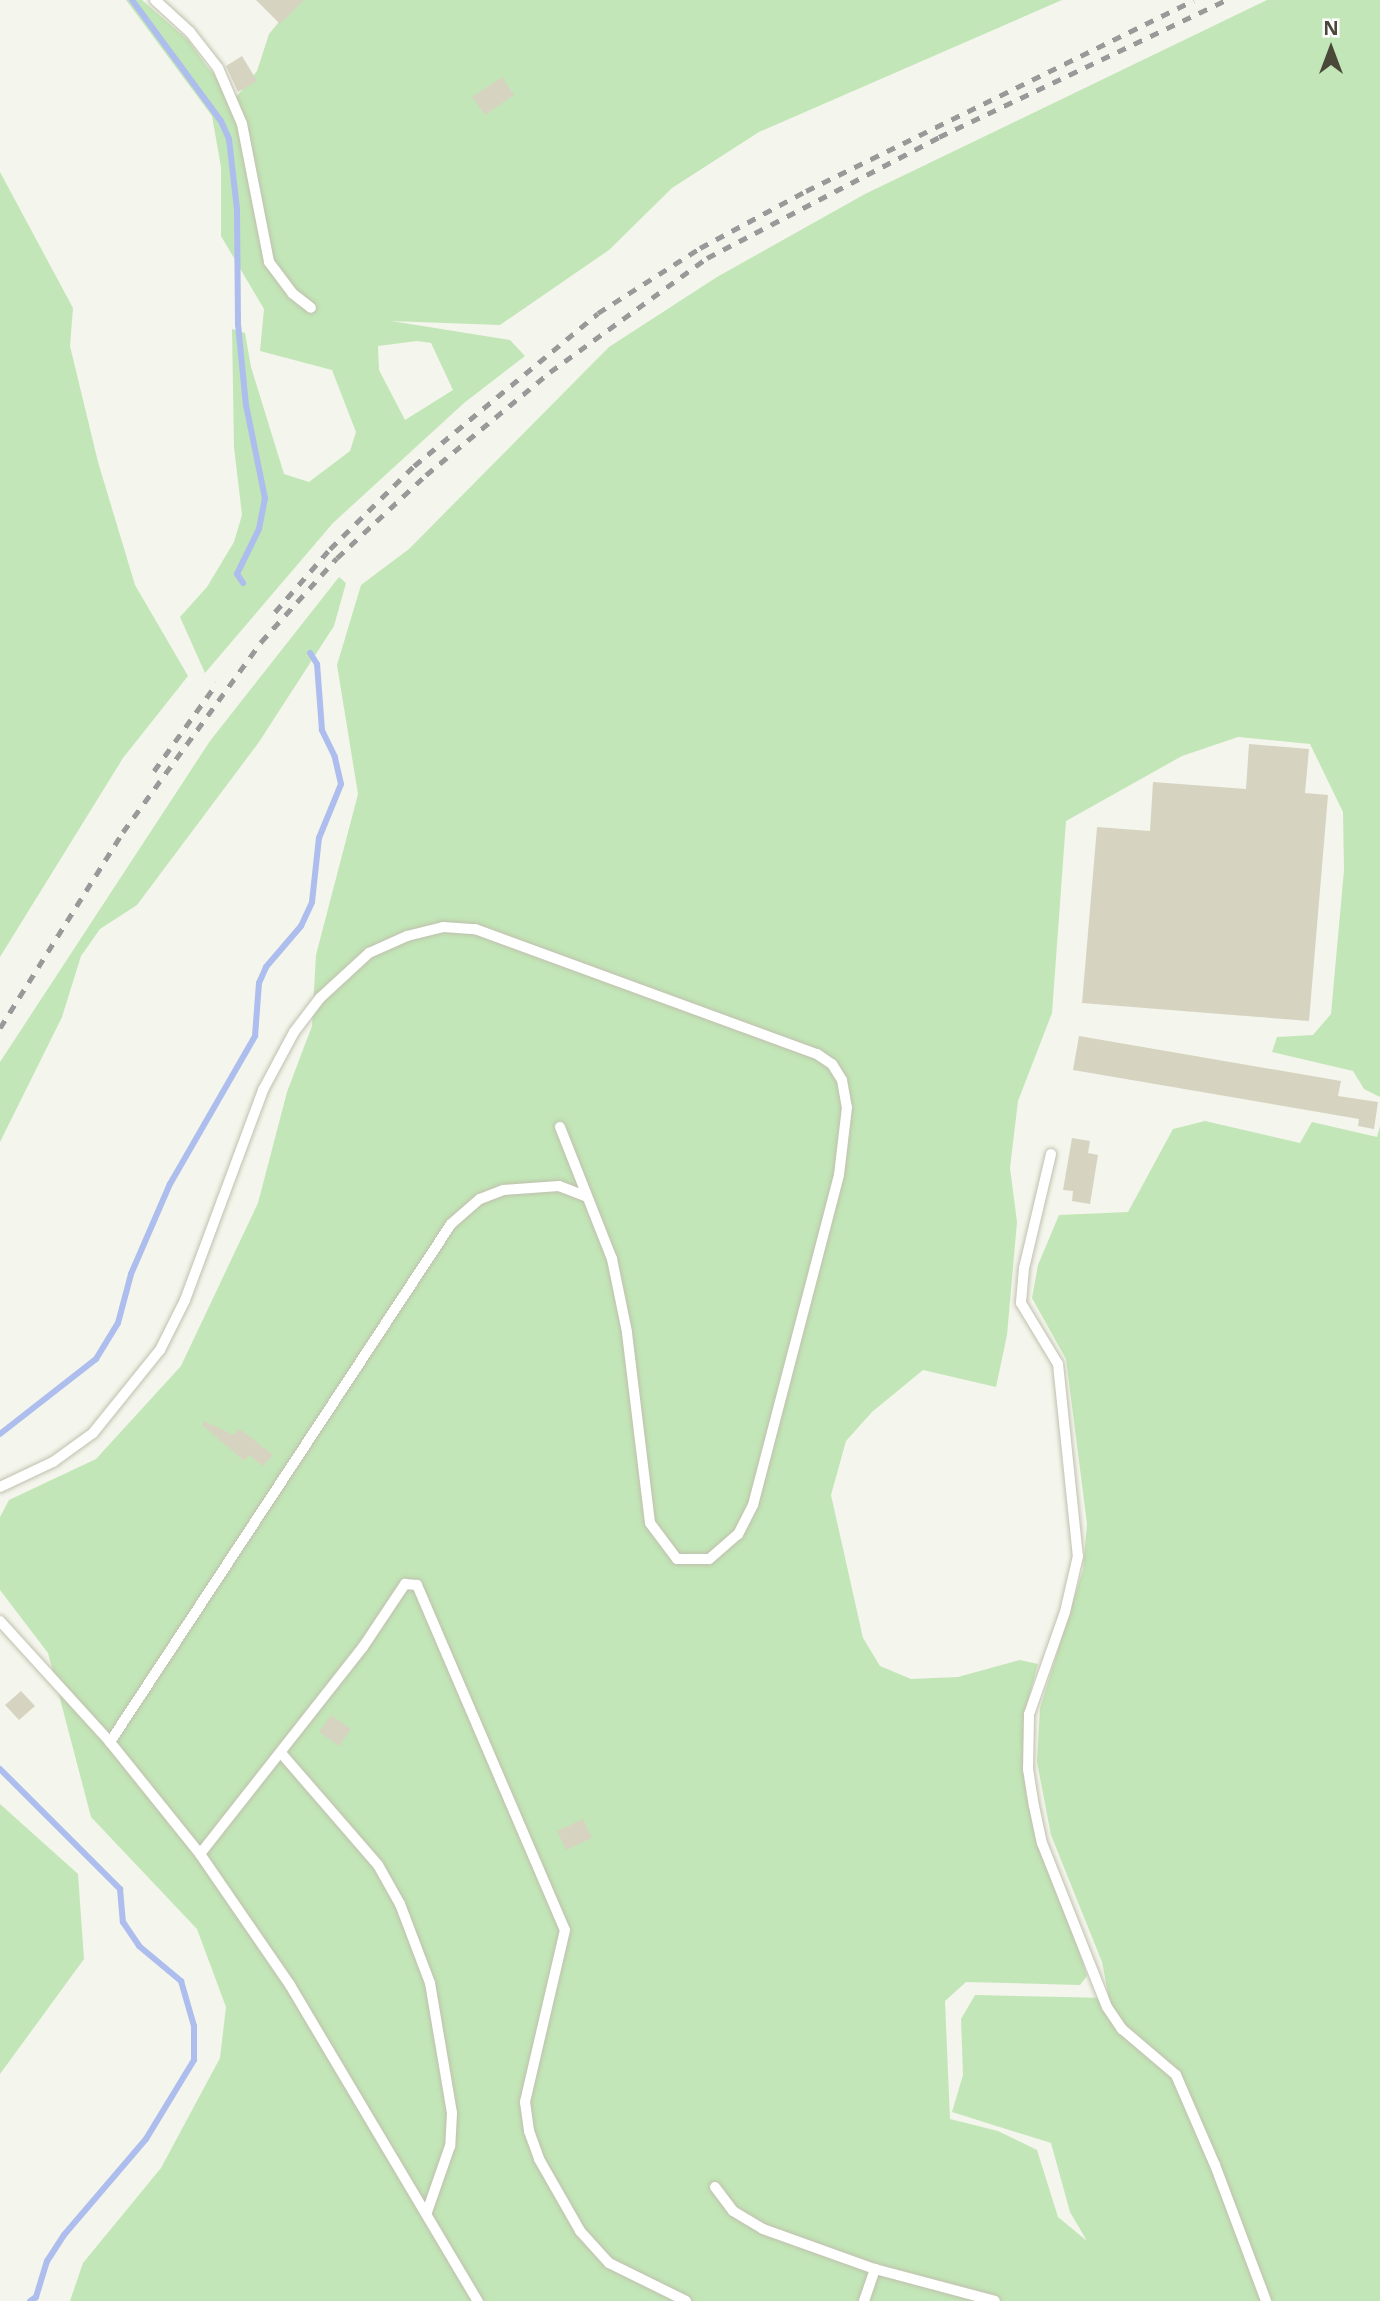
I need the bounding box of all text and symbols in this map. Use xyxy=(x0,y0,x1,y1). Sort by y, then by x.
north arrow xyxy=(1296,14,1366,84)
text: N xyxy=(1323,15,1339,41)

